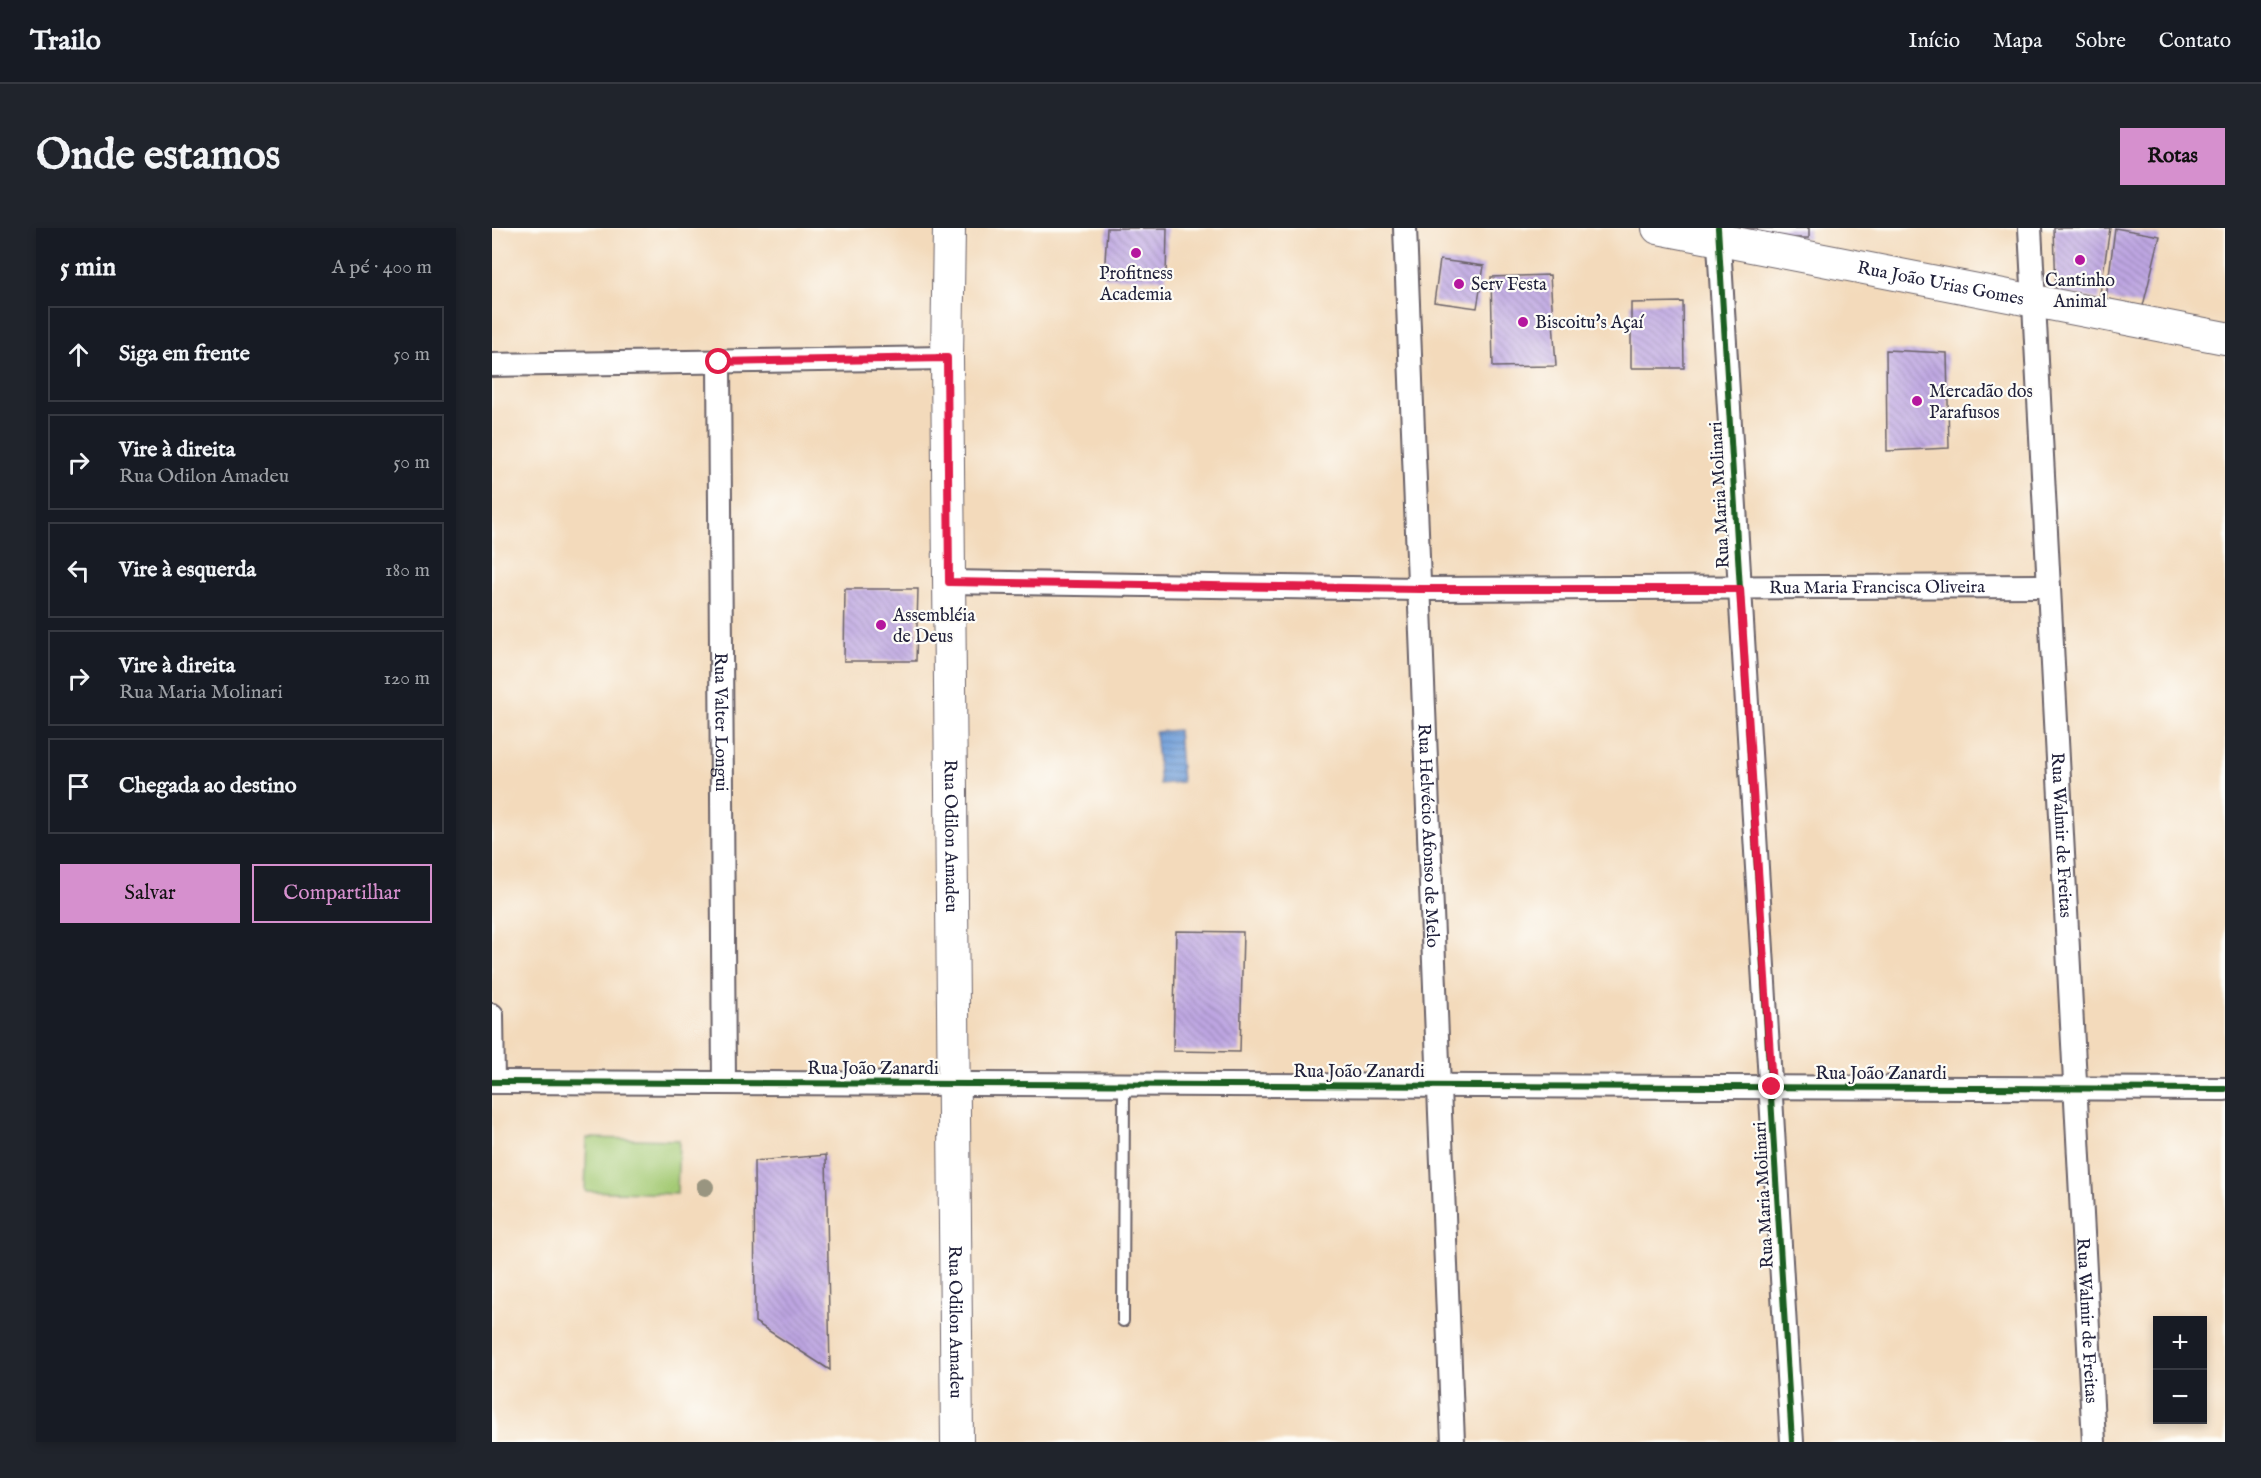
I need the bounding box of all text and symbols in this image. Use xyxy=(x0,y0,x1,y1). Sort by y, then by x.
text: Trailo xyxy=(30,24,101,59)
text: Início xyxy=(1908,28,1960,55)
text: Mapa xyxy=(1993,28,2042,55)
text: Sobre xyxy=(2075,28,2126,55)
text: Contato xyxy=(2159,28,2231,55)
button: Rotas xyxy=(2120,128,2225,185)
text: Onde estamos xyxy=(36,130,280,183)
marker: Profitness Academia xyxy=(1129,246,1143,260)
text: 5 min xyxy=(60,251,116,284)
marker: Cantinho Animal xyxy=(2073,253,2087,267)
text: A pé · 400 m xyxy=(332,255,432,280)
street label: Rua João Urias Gomes xyxy=(1855,257,2026,312)
place label: Profitness Academia xyxy=(1099,263,1173,307)
place label: Cantinho Animal xyxy=(2045,270,2115,314)
place label: Serv Festa xyxy=(1471,274,1547,297)
marker: Serv Festa xyxy=(1452,277,1466,291)
place label: Biscoitu's Açaí xyxy=(1535,312,1644,335)
marker: Biscoitu's Açaí xyxy=(1516,315,1530,329)
icon: ahead xyxy=(62,338,95,371)
text: Siga em frente xyxy=(119,340,250,368)
text: 50 m xyxy=(393,342,430,367)
route start xyxy=(705,348,731,374)
place label: Mercadão dos Parafusos xyxy=(1929,381,2033,425)
marker: Mercadão dos Parafusos xyxy=(1910,394,1924,408)
street label: Rua Maria Molinari xyxy=(1705,421,1736,569)
text: Vire à direita xyxy=(119,436,235,464)
icon: right xyxy=(62,446,95,479)
text: 50 m xyxy=(393,450,430,475)
text: Rua Odilon Amadeu xyxy=(119,464,289,489)
icon: left xyxy=(62,554,95,587)
text: Vire à esquerda xyxy=(119,556,256,584)
text: 180 m xyxy=(385,558,430,583)
street label: Rua Maria Francisca Oliveira xyxy=(1769,576,1985,600)
place label: Assembléia de Deus xyxy=(892,605,975,649)
marker: Assembléia de Deus xyxy=(874,618,888,632)
text: Vire à direita xyxy=(119,652,235,680)
street label: Rua Valter Longui xyxy=(708,652,732,792)
icon: right xyxy=(62,662,95,695)
text: 120 m xyxy=(384,666,430,691)
text: Rua Maria Molinari xyxy=(119,680,283,705)
street label: Rua Helvécio Afonso de Melo xyxy=(1412,723,1443,948)
street label: Rua Walmir de Freitas xyxy=(2045,752,2076,919)
street label: Rua Odilon Amadeu xyxy=(938,759,962,913)
icon: arrive xyxy=(62,770,95,803)
text: Chegada ao destino xyxy=(119,772,297,800)
button: Salvar xyxy=(60,864,240,923)
button: Compartilhar xyxy=(252,864,432,923)
street label: Rua João Zanardi xyxy=(807,1058,939,1081)
street label: Rua João Zanardi xyxy=(1293,1061,1425,1084)
street label: Rua João Zanardi xyxy=(1815,1063,1947,1086)
route end xyxy=(1758,1073,1784,1099)
street label: Rua Maria Molinari xyxy=(1749,1121,1780,1269)
street label: Rua Walmir de Freitas xyxy=(2070,1237,2102,1404)
street label: Rua Odilon Amadeu xyxy=(942,1245,967,1399)
map controls xyxy=(2153,1316,2207,1424)
button: + xyxy=(2153,1316,2207,1370)
button: − xyxy=(2153,1370,2207,1424)

